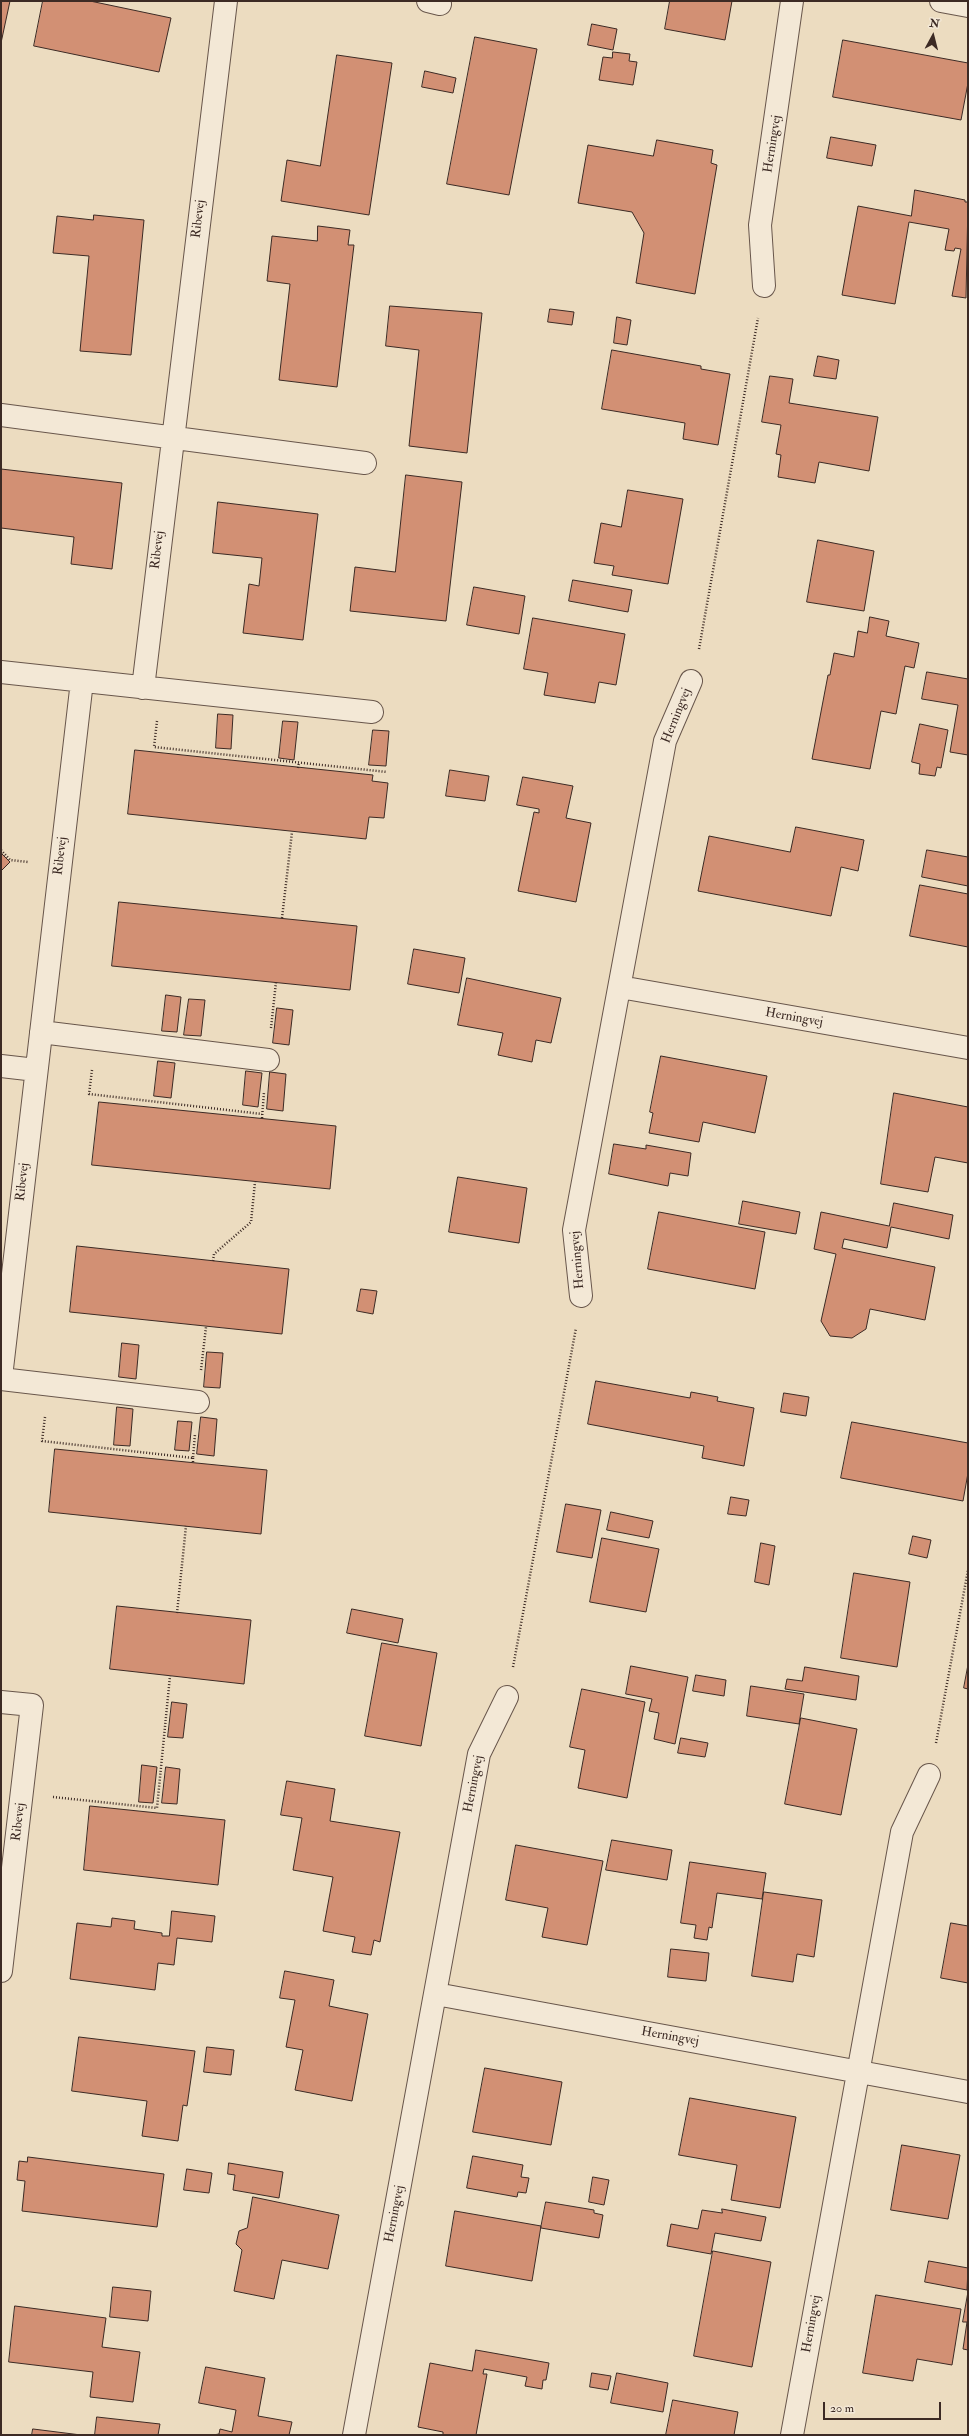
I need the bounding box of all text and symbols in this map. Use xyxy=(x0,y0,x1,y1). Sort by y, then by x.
north arrow xyxy=(913,16,953,56)
text: N xyxy=(929,17,940,31)
street label: Herningvej xyxy=(761,114,785,174)
street label: Ribevej xyxy=(189,199,209,239)
street label: Ribevej xyxy=(148,530,168,570)
street label: Herningvej xyxy=(659,686,695,746)
street label: Ribevej xyxy=(51,836,71,876)
street label: Herningvej xyxy=(764,1005,824,1031)
street label: Ribevej xyxy=(13,1162,33,1202)
street label: Herningvej xyxy=(568,1230,588,1290)
street label: Herningvej xyxy=(461,1754,487,1814)
street label: Ribevej xyxy=(9,1802,29,1842)
street label: Herningvej xyxy=(640,2024,700,2050)
street label: Herningvej xyxy=(382,2184,408,2244)
street label: Herningvej xyxy=(799,2294,825,2354)
scale bar xyxy=(825,2394,943,2420)
text: 20 m xyxy=(830,2401,854,2416)

